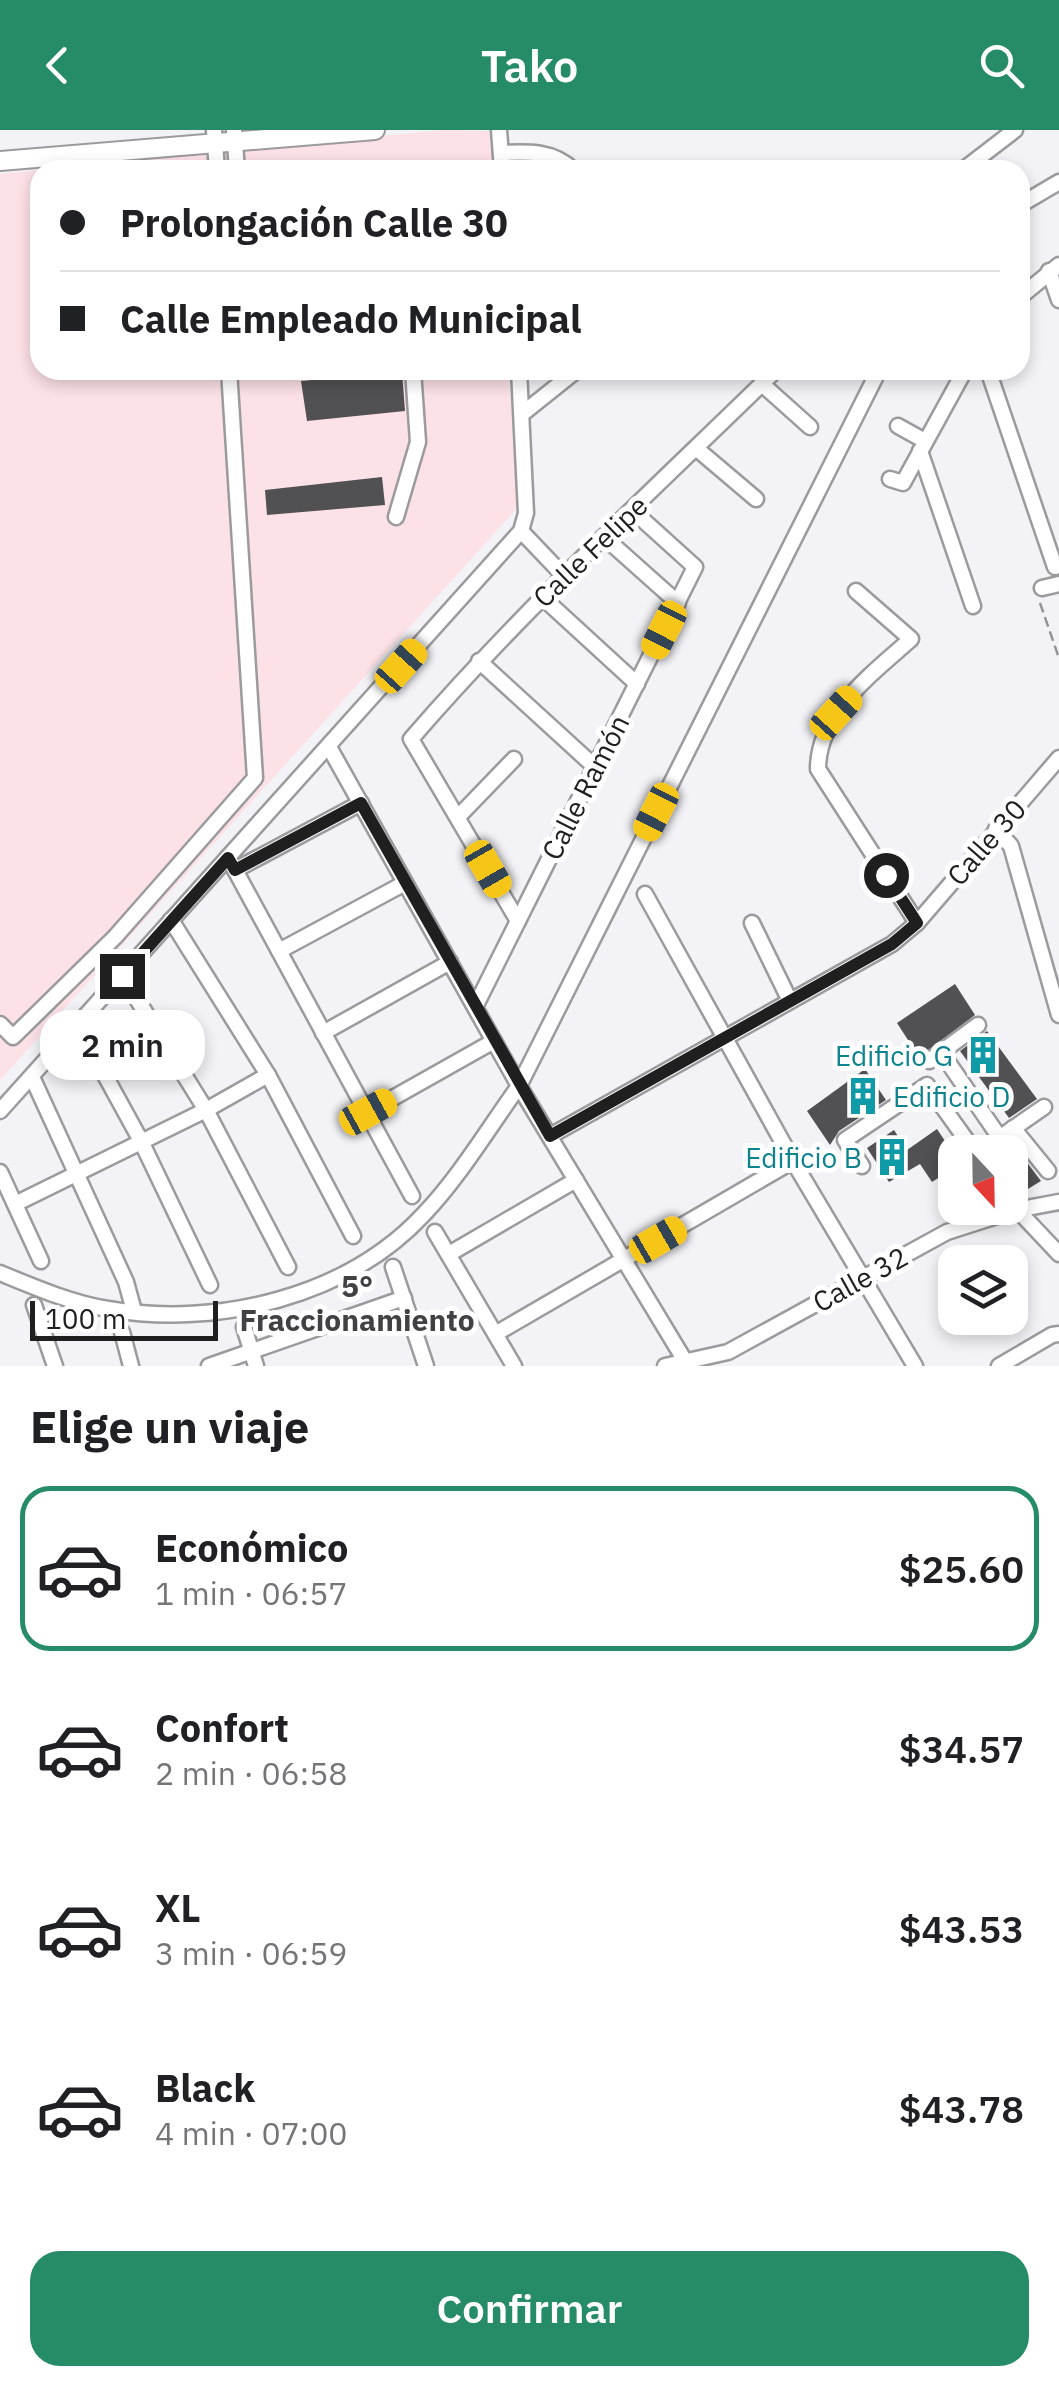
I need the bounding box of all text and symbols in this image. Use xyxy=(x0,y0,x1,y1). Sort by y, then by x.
text: Tako xyxy=(481,36,578,94)
icon: back xyxy=(30,38,85,93)
icon: search xyxy=(974,38,1029,93)
text: Prolongación Calle 30 xyxy=(120,198,508,247)
text: Calle Empleado Municipal xyxy=(120,294,582,343)
street label: Calle Felipe xyxy=(525,487,655,615)
car xyxy=(637,596,691,664)
car xyxy=(370,634,432,698)
car xyxy=(805,681,867,745)
street label: Calle Ramón xyxy=(533,708,637,866)
car xyxy=(629,778,683,846)
street label: Calle 30 xyxy=(938,791,1034,893)
car xyxy=(460,836,516,902)
route start xyxy=(864,853,909,898)
route end xyxy=(100,954,145,999)
callout: 2 min xyxy=(39,1011,204,1081)
text: 2 min xyxy=(81,1024,164,1066)
building icon: Edificio G xyxy=(962,1034,1004,1076)
place label: Edificio G xyxy=(835,1037,953,1074)
building icon: Edificio D xyxy=(842,1075,884,1117)
place label: Edificio D xyxy=(893,1078,1010,1115)
car xyxy=(334,1084,402,1140)
north arrow xyxy=(938,1135,1028,1225)
map controls xyxy=(938,1135,1028,1335)
building icon: Edificio B xyxy=(871,1136,913,1178)
place label: Edificio B xyxy=(745,1139,862,1176)
car xyxy=(625,1212,691,1268)
street label: Calle 32 xyxy=(806,1238,914,1320)
button: layers xyxy=(938,1245,1028,1335)
district label: 5° Fraccionamiento xyxy=(239,1266,475,1339)
scale bar xyxy=(30,1296,218,1340)
text: 100 m xyxy=(45,1300,126,1337)
text: Elige un viaje xyxy=(30,1397,309,1455)
text: Económico xyxy=(155,1523,348,1572)
icon: car xyxy=(35,1524,125,1614)
text: $25.60 xyxy=(899,1544,1024,1593)
text: 1 min · 06:57 xyxy=(155,1572,348,1614)
text: Confort xyxy=(155,1703,289,1752)
icon: car xyxy=(35,1704,125,1794)
text: $34.57 xyxy=(899,1724,1024,1773)
text: 2 min · 06:58 xyxy=(155,1752,348,1794)
text: XL xyxy=(155,1883,201,1932)
icon: car xyxy=(35,1884,125,1974)
text: $43.53 xyxy=(899,1904,1024,1953)
text: 3 min · 06:59 xyxy=(155,1932,348,1974)
text: Black xyxy=(155,2063,255,2112)
icon: car xyxy=(35,2064,125,2154)
text: $43.78 xyxy=(899,2084,1024,2133)
text: 4 min · 07:00 xyxy=(155,2112,348,2154)
button: Confirmar xyxy=(30,2251,1029,2366)

